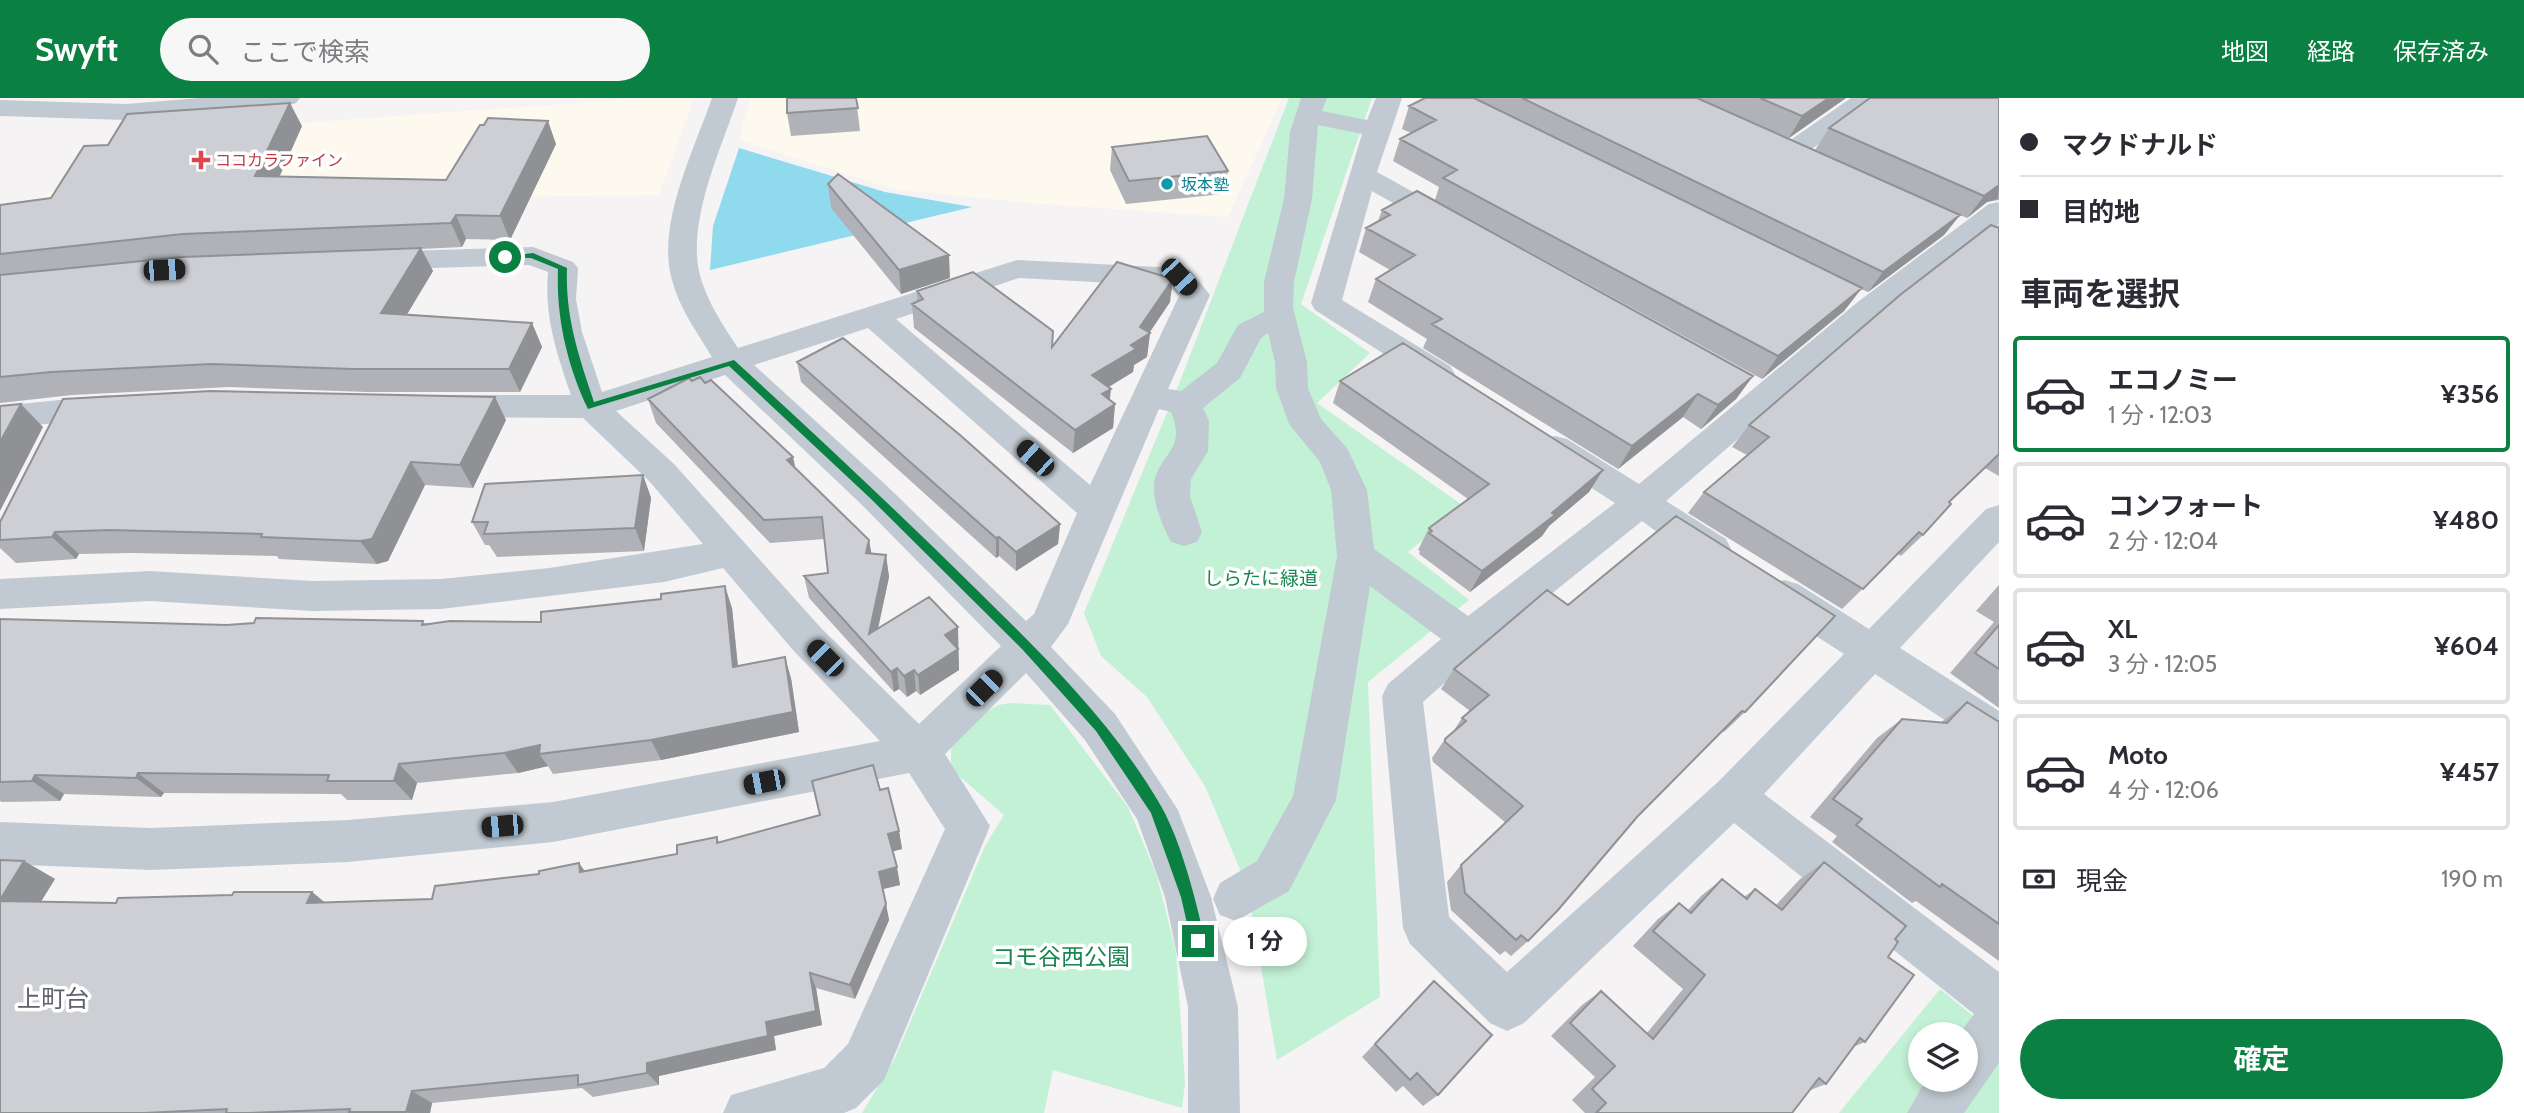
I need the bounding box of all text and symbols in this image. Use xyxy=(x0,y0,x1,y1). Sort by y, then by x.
search box xyxy=(160,18,650,81)
text: Swyft xyxy=(35,29,118,69)
icon: search xyxy=(184,30,222,68)
text: ここで検索 xyxy=(240,36,370,68)
text: 地図 xyxy=(2221,37,2269,66)
text: 経路 xyxy=(2307,37,2355,66)
text: 保存済み xyxy=(2393,37,2489,66)
text: マクドナルド xyxy=(2062,129,2218,161)
place label: ココカラファイン xyxy=(215,151,343,170)
marker: ココカラファイン xyxy=(193,152,209,168)
place label: 坂本塾 xyxy=(1181,175,1229,194)
marker: 坂本塾 xyxy=(1159,176,1175,192)
text: 目的地 xyxy=(2062,196,2140,228)
route start xyxy=(489,241,521,273)
car xyxy=(1157,254,1202,300)
car xyxy=(143,258,186,282)
text: 車両を選択 xyxy=(2020,274,2180,313)
icon: car xyxy=(2024,363,2087,426)
text: エコノミー xyxy=(2108,364,2238,396)
text: ¥356 xyxy=(2441,378,2499,410)
text: 1 分 · 12:03 xyxy=(2108,401,2212,429)
car xyxy=(1013,436,1058,480)
icon: car xyxy=(2024,489,2087,552)
text: コンフォート xyxy=(2108,490,2263,522)
text: ¥480 xyxy=(2433,504,2499,536)
text: 2 分 · 12:04 xyxy=(2108,527,2218,555)
park label: しらたに緑道 xyxy=(1204,567,1318,590)
text: XL xyxy=(2108,613,2137,645)
icon: car xyxy=(2024,615,2087,678)
text: ¥604 xyxy=(2434,630,2499,662)
car xyxy=(803,636,848,680)
text: 3 分 · 12:05 xyxy=(2108,650,2217,678)
car xyxy=(962,666,1007,710)
text: Moto xyxy=(2108,739,2168,771)
icon: car xyxy=(2024,741,2087,804)
text: ¥457 xyxy=(2440,756,2499,788)
car xyxy=(742,768,787,796)
text: 4 分 · 12:06 xyxy=(2108,776,2219,804)
car xyxy=(481,814,524,838)
icon: cash xyxy=(2020,860,2058,898)
text: 現金 xyxy=(2076,865,2128,897)
text: 190 m xyxy=(2441,865,2503,893)
callout: 1 分 xyxy=(1222,916,1306,966)
route end xyxy=(1182,925,1214,957)
text: 1 分 xyxy=(1247,927,1283,955)
park label: コモ谷西公園 xyxy=(992,943,1130,971)
district label: 上町台 xyxy=(17,984,89,1013)
button: 確定 xyxy=(2020,1019,2503,1099)
map controls xyxy=(1908,1022,1978,1092)
button: layers xyxy=(1908,1022,1978,1092)

